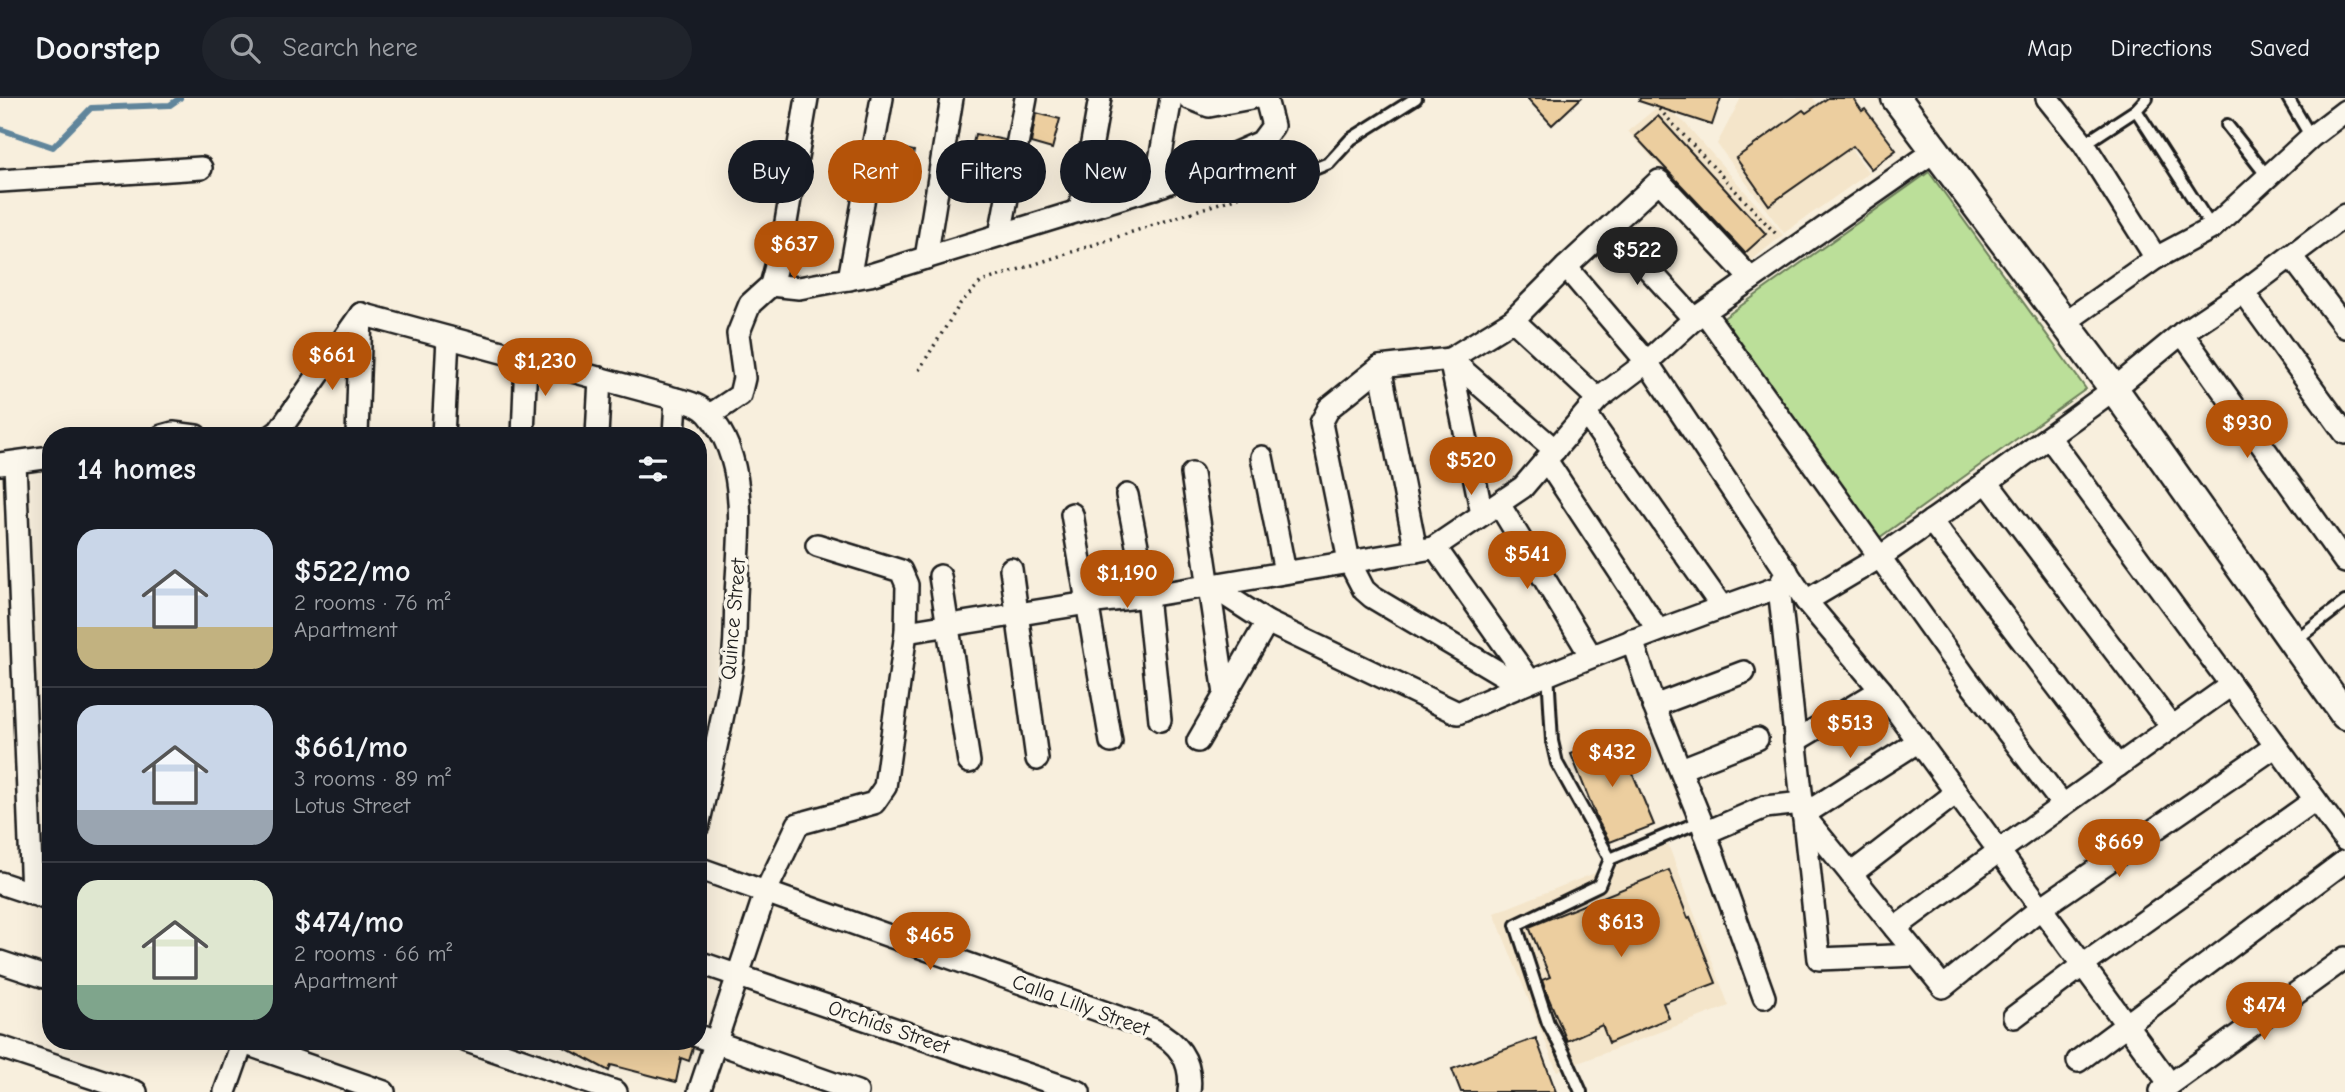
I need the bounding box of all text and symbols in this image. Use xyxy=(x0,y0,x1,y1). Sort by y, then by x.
search box xyxy=(202,17,692,80)
text: Doorstep xyxy=(35,29,160,67)
icon: search xyxy=(226,29,264,67)
text: Search here xyxy=(282,33,418,63)
text: Map xyxy=(2027,34,2073,62)
text: Directions xyxy=(2111,34,2212,62)
text: Saved xyxy=(2250,34,2310,62)
chip: Buy xyxy=(728,140,814,203)
chip: Rent xyxy=(828,140,922,203)
chip: Filters xyxy=(936,140,1046,203)
chip: New xyxy=(1060,140,1151,203)
chip: Apartment xyxy=(1165,140,1320,203)
pin: $637 xyxy=(753,222,835,281)
pin: $522 xyxy=(1596,228,1678,287)
text: $637 xyxy=(770,230,818,257)
text: $522 xyxy=(1613,236,1661,263)
pin: $661 xyxy=(291,332,373,392)
pin: $1,230 xyxy=(488,338,602,398)
text: $661 xyxy=(309,341,355,368)
text: $1,230 xyxy=(513,347,577,374)
pin: $930 xyxy=(2206,400,2288,460)
text: $930 xyxy=(2222,409,2272,436)
pin: $520 xyxy=(1430,438,1512,497)
text: $520 xyxy=(1446,446,1496,473)
icon: filters xyxy=(634,450,672,488)
text: 14 homes xyxy=(77,452,196,487)
pin: $541 xyxy=(1486,532,1568,591)
text: $541 xyxy=(1504,540,1550,567)
pin: $1,190 xyxy=(1070,550,1184,610)
text: $522/mo xyxy=(294,554,410,589)
street label: Quince Street xyxy=(716,556,750,681)
icon: home xyxy=(133,557,217,641)
text: $1,190 xyxy=(1096,559,1158,586)
text: 2 rooms · 76 m² xyxy=(294,589,450,616)
text: Apartment xyxy=(294,616,397,643)
pin: $513 xyxy=(1809,700,1891,760)
text: $513 xyxy=(1827,709,1873,736)
text: $661/mo xyxy=(294,730,408,765)
pin: $432 xyxy=(1571,730,1653,789)
icon: home xyxy=(133,733,217,817)
text: $432 xyxy=(1588,738,1636,765)
text: 3 rooms · 89 m² xyxy=(294,765,451,792)
text: Lotus Street xyxy=(294,792,410,819)
pin: $669 xyxy=(2078,820,2160,879)
text: $669 xyxy=(2094,828,2144,855)
pin: $613 xyxy=(1580,900,1662,959)
text: $474/mo xyxy=(294,905,404,940)
icon: home xyxy=(133,908,217,992)
text: $613 xyxy=(1598,908,1644,935)
pin: $465 xyxy=(889,912,971,972)
text: $465 xyxy=(906,921,954,948)
text: 2 rooms · 66 m² xyxy=(294,940,452,967)
text: Apartment xyxy=(294,967,397,994)
street label: Calla Lilly Street xyxy=(1009,969,1154,1041)
pin: $474 xyxy=(2223,982,2305,1042)
text: $474 xyxy=(2242,991,2286,1018)
street label: Orchids Street xyxy=(825,995,954,1059)

